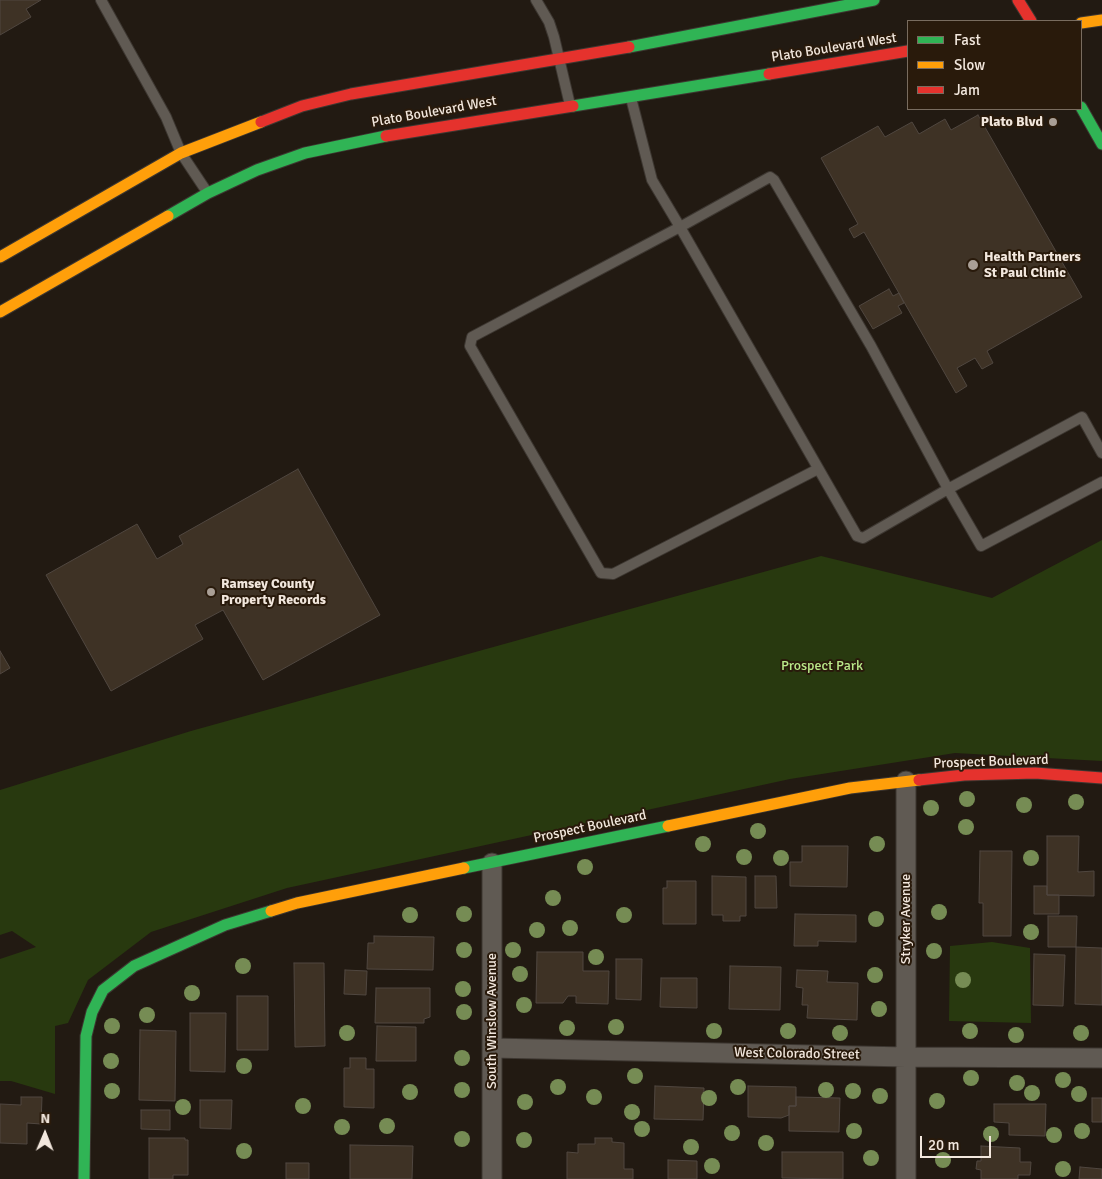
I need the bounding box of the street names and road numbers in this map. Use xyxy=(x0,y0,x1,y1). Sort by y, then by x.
street label: Plato Boulevard West xyxy=(770,30,898,66)
street label: Plato Boulevard West xyxy=(370,93,498,131)
street label: Prospect Boulevard xyxy=(933,752,1049,772)
street label: Prospect Boulevard xyxy=(532,807,648,847)
street label: Stryker Avenue xyxy=(898,874,914,964)
street label: South Winslow Avenue xyxy=(484,953,500,1089)
street label: West Colorado Street xyxy=(734,1045,860,1063)

